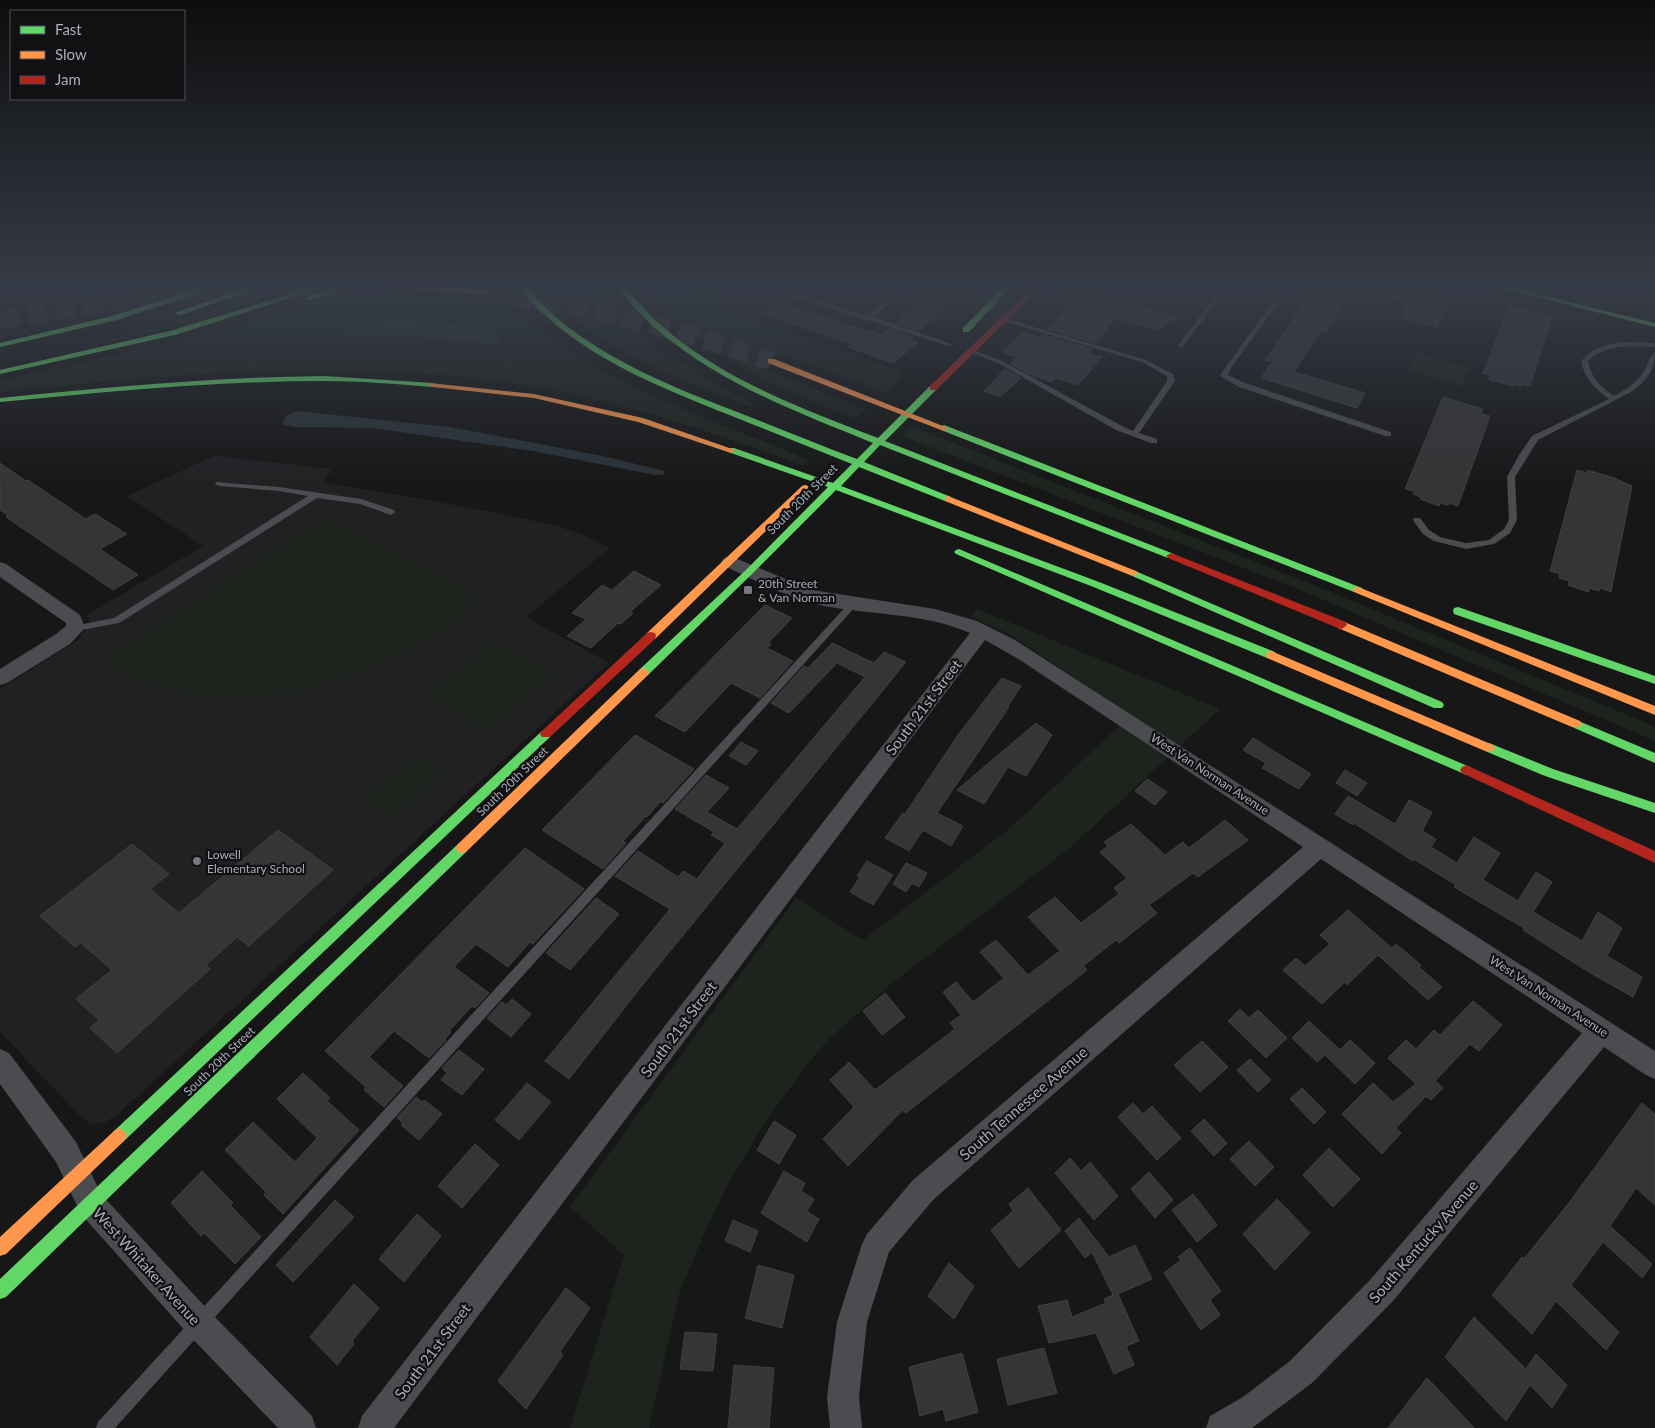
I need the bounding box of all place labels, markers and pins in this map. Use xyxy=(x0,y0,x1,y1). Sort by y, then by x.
place label: 20th Street & Van Norman xyxy=(758,576,835,605)
marker: 20th Street & Van Norman xyxy=(742,584,754,596)
place label: Lowell Elementary School xyxy=(207,847,305,876)
marker: Lowell Elementary School xyxy=(191,855,203,867)

